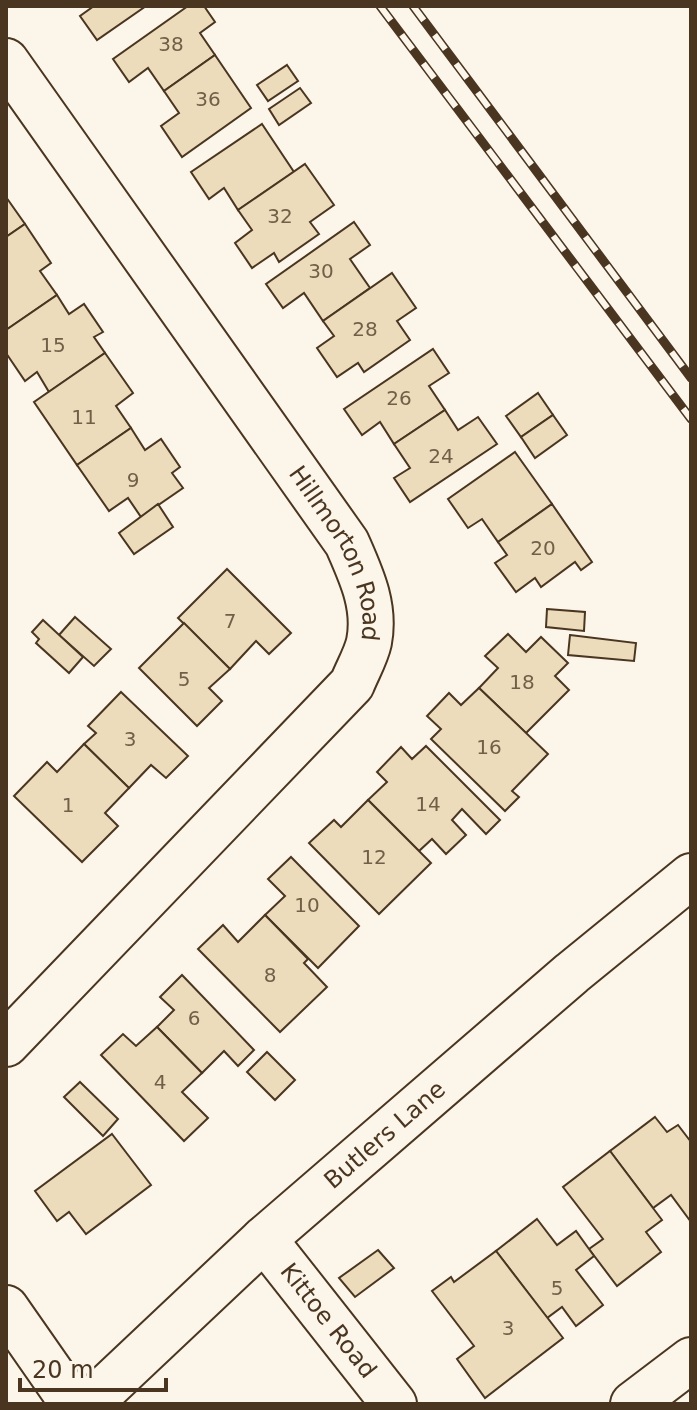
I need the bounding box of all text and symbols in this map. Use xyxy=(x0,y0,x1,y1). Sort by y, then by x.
house number: 38 xyxy=(158,32,184,56)
house number: 36 xyxy=(195,87,221,111)
house number: 32 xyxy=(267,204,293,228)
house number: 30 xyxy=(308,259,334,283)
house number: 28 xyxy=(352,317,378,341)
house number: 15 xyxy=(40,333,66,357)
house number: 26 xyxy=(386,386,412,410)
house number: 11 xyxy=(71,405,97,429)
house number: 24 xyxy=(428,444,454,468)
street label: Hillmorton Road xyxy=(283,461,385,642)
house number: 9 xyxy=(127,468,139,492)
house number: 20 xyxy=(530,536,556,560)
house number: 7 xyxy=(224,609,236,633)
house number: 5 xyxy=(178,667,190,691)
house number: 18 xyxy=(509,670,535,694)
house number: 3 xyxy=(124,727,136,751)
house number: 16 xyxy=(476,735,502,759)
house number: 14 xyxy=(415,792,441,816)
house number: 1 xyxy=(62,793,74,817)
house number: 12 xyxy=(361,845,387,869)
house number: 10 xyxy=(294,893,320,917)
house number: 8 xyxy=(264,963,276,987)
house number: 6 xyxy=(188,1006,200,1030)
house number: 4 xyxy=(154,1070,166,1094)
street label: Butlers Lane xyxy=(319,1075,451,1195)
street label: Kittoe Road xyxy=(274,1258,382,1384)
house number: 5 xyxy=(551,1276,563,1300)
house number: 3 xyxy=(502,1316,514,1340)
scale bar xyxy=(20,1342,166,1392)
text: 20 m xyxy=(32,1356,94,1384)

